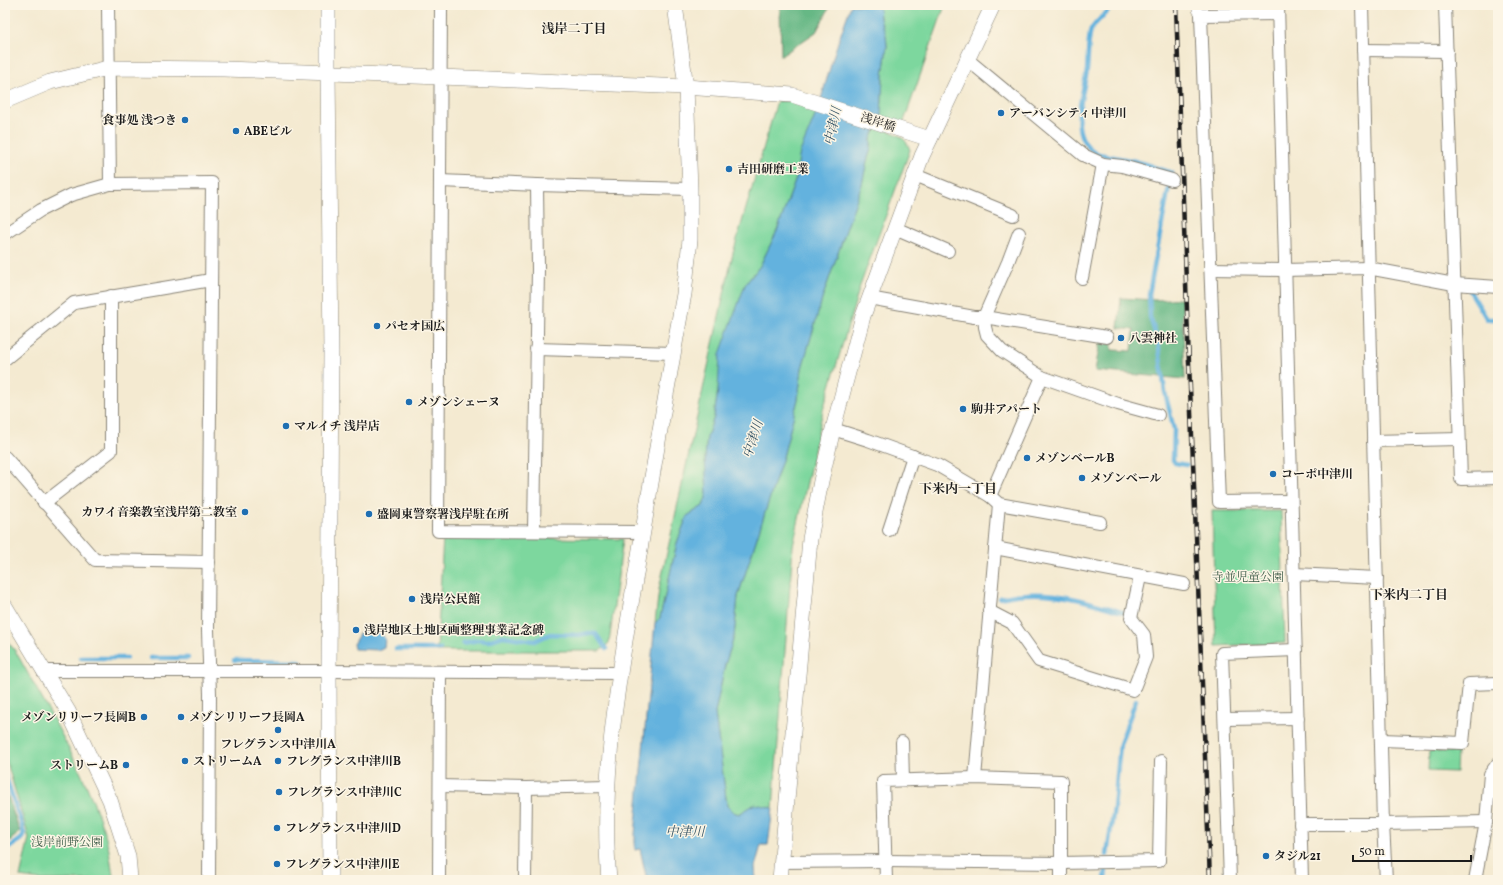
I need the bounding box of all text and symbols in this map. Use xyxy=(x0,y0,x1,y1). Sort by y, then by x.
district label: 浅岸二丁目 xyxy=(541,21,607,39)
water label: 中津川 xyxy=(821,104,847,147)
place label: アーバンシティ中津川 xyxy=(1009,106,1127,122)
marker: アーバンシティ中津川 xyxy=(996,108,1006,118)
street label: 浅岸橋 xyxy=(858,110,897,136)
place label: 食事処 浅つき xyxy=(103,113,177,129)
marker: 食事処 浅つき xyxy=(180,115,190,125)
place label: ABEビル xyxy=(244,124,292,140)
marker: ABEビル xyxy=(231,126,241,136)
place label: 吉田研磨工業 xyxy=(737,162,809,178)
marker: 吉田研磨工業 xyxy=(724,164,734,174)
place label: パセオ国広 xyxy=(385,319,445,335)
marker: パセオ国広 xyxy=(372,321,382,331)
place label: 八雲神社 xyxy=(1129,331,1177,347)
marker: 八雲神社 xyxy=(1116,333,1126,343)
place label: メゾンシェーヌ xyxy=(417,395,500,411)
marker: メゾンシェーヌ xyxy=(404,397,414,407)
place label: 駒井アパート xyxy=(971,402,1042,418)
marker: 駒井アパート xyxy=(958,404,968,414)
water label: 中津川 xyxy=(739,416,769,461)
place label: マルイチ 浅岸店 xyxy=(294,419,380,435)
marker: マルイチ 浅岸店 xyxy=(281,421,291,431)
place label: メゾンベールB xyxy=(1035,451,1114,467)
marker: メゾンベールB xyxy=(1022,453,1032,463)
place label: コーポ中津川 xyxy=(1281,467,1353,483)
marker: コーポ中津川 xyxy=(1268,469,1278,479)
place label: メゾンベール xyxy=(1090,471,1161,487)
marker: メゾンベール xyxy=(1077,473,1087,483)
district label: 下米内一丁目 xyxy=(919,481,997,499)
place label: カワイ音楽教室浅岸第二教室 xyxy=(81,505,237,521)
marker: カワイ音楽教室浅岸第二教室 xyxy=(240,507,250,517)
place label: 盛岡東警察署浅岸駐在所 xyxy=(377,507,509,523)
marker: 盛岡東警察署浅岸駐在所 xyxy=(364,509,374,519)
park label: 寺並児童公園 xyxy=(1212,570,1284,586)
district label: 下米内二丁目 xyxy=(1370,587,1448,605)
place label: 浅岸公民館 xyxy=(420,592,480,608)
marker: 浅岸公民館 xyxy=(407,594,417,604)
place label: 浅岸地区土地区画整理事業記念碑 xyxy=(364,623,544,639)
marker: 浅岸地区土地区画整理事業記念碑 xyxy=(351,625,361,635)
place label: メゾンリリーフ長岡B xyxy=(21,710,136,726)
place label: メゾンリリーフ長岡A xyxy=(189,710,305,726)
marker: メゾンリリーフ長岡B xyxy=(139,712,149,722)
marker: メゾンリリーフ長岡A xyxy=(176,712,186,722)
marker: フレグランス中津川A xyxy=(273,725,283,735)
place label: フレグランス中津川A xyxy=(220,737,336,753)
place label: ストリームA xyxy=(193,754,262,770)
place label: フレグランス中津川B xyxy=(286,754,401,770)
marker: ストリームA xyxy=(180,756,190,766)
marker: フレグランス中津川B xyxy=(273,756,283,766)
place label: ストリームB xyxy=(50,758,118,774)
marker: ストリームB xyxy=(121,760,131,770)
place label: フレグランス中津川C xyxy=(287,785,402,801)
marker: フレグランス中津川C xyxy=(274,787,284,797)
place label: フレグランス中津川D xyxy=(285,821,401,837)
marker: フレグランス中津川D xyxy=(272,823,282,833)
water label: 中津川 xyxy=(665,824,706,842)
park label: 浅岸前野公園 xyxy=(31,835,103,851)
scale bar xyxy=(1353,837,1471,863)
text: 50 m xyxy=(1359,844,1385,860)
place label: タジル21 xyxy=(1274,849,1321,865)
marker: タジル21 xyxy=(1261,851,1271,861)
place label: フレグランス中津川E xyxy=(285,857,400,873)
marker: フレグランス中津川E xyxy=(272,859,282,869)

